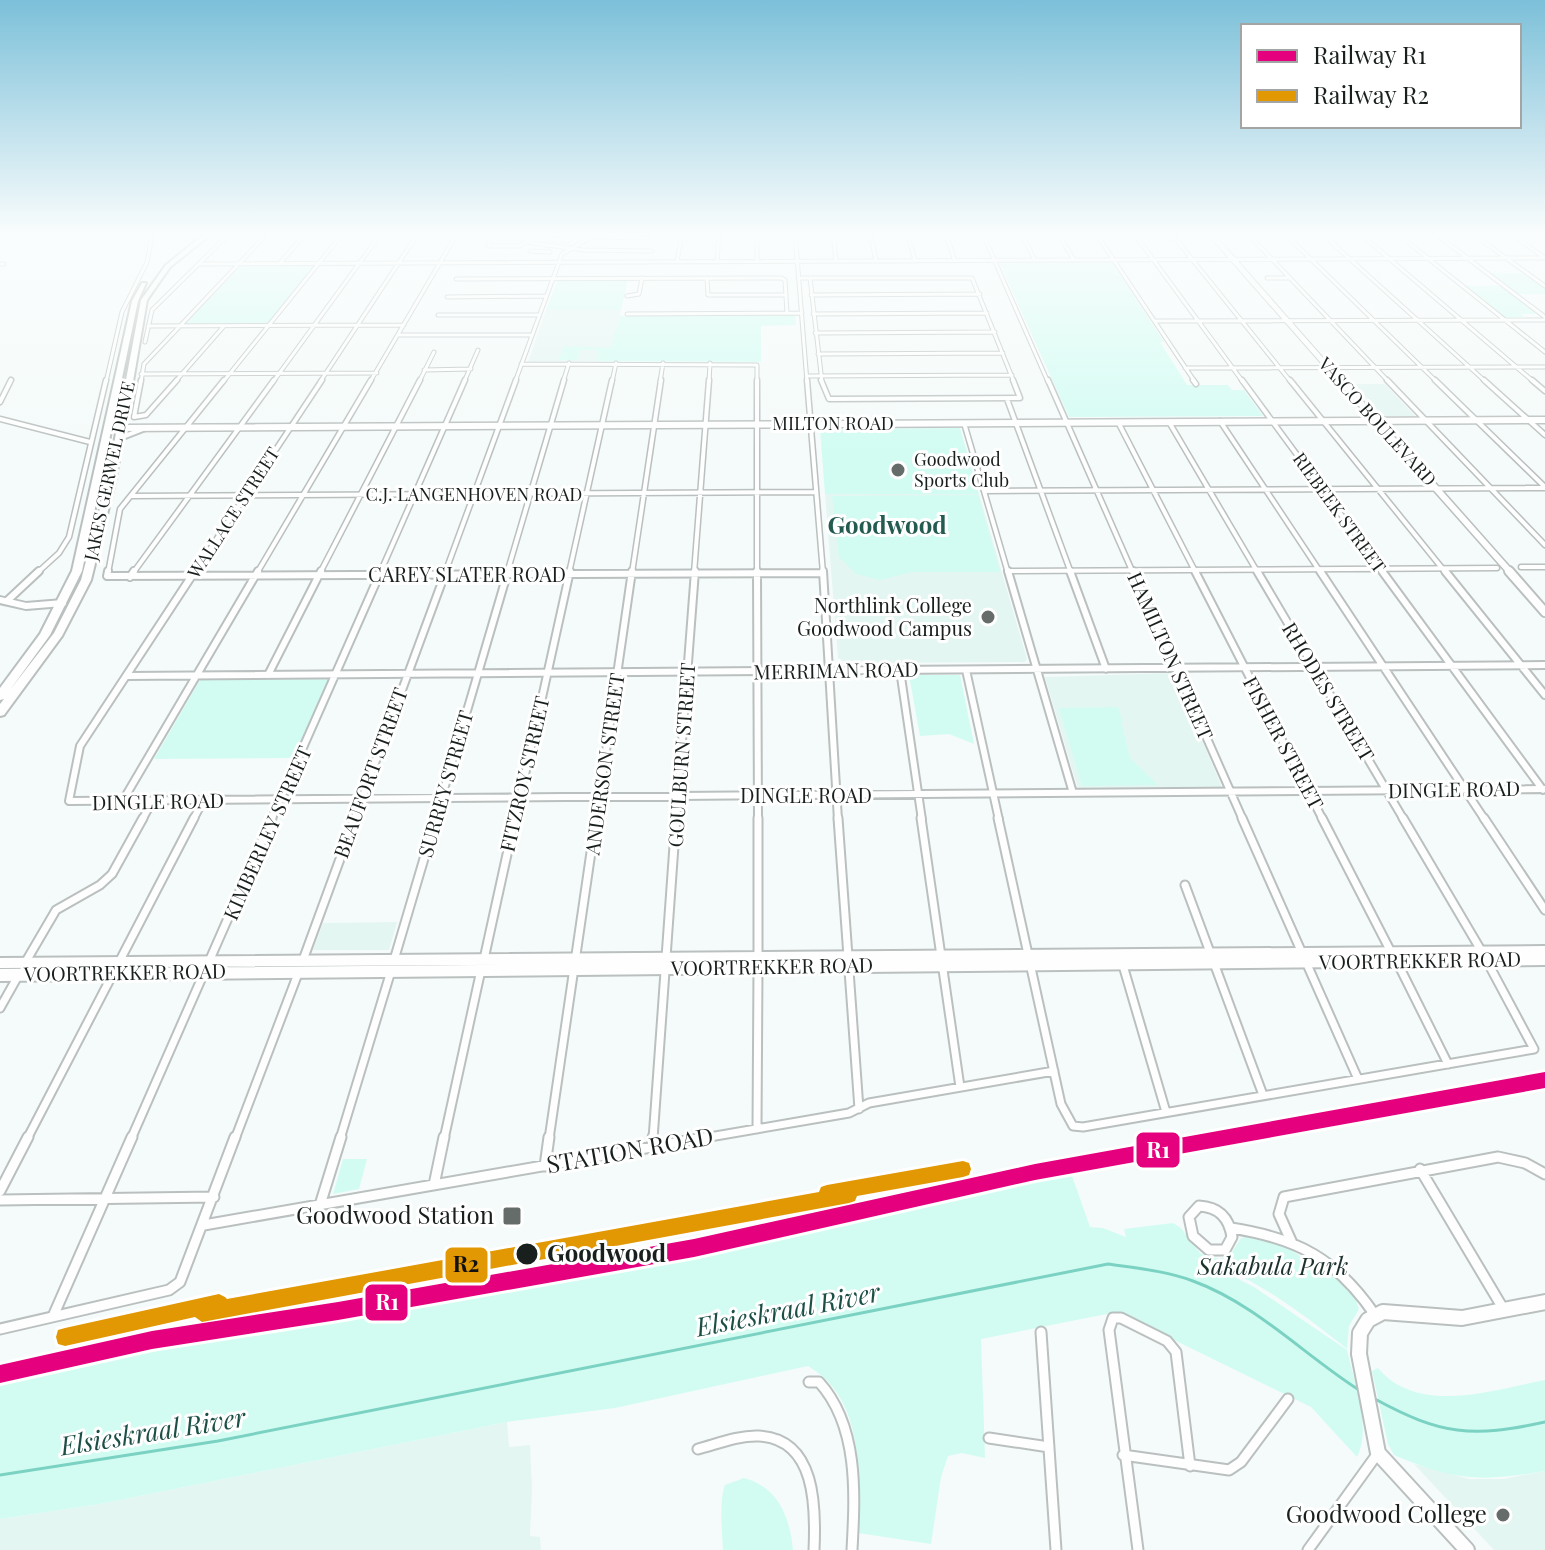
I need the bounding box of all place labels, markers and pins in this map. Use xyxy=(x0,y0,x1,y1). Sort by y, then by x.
place label: Goodwood Sports Club xyxy=(914,447,1009,492)
marker: Goodwood Sports Club xyxy=(889,461,907,479)
place label: Northlink College Goodwood Campus xyxy=(797,591,972,641)
marker: Northlink College Goodwood Campus xyxy=(979,608,997,626)
place label: Goodwood Station xyxy=(296,1198,494,1230)
marker: Goodwood Station xyxy=(501,1205,523,1227)
place label: Goodwood xyxy=(547,1236,666,1268)
marker: Goodwood xyxy=(514,1241,540,1267)
place label: Goodwood College xyxy=(1286,1497,1487,1529)
marker: Goodwood College xyxy=(1494,1506,1512,1524)

